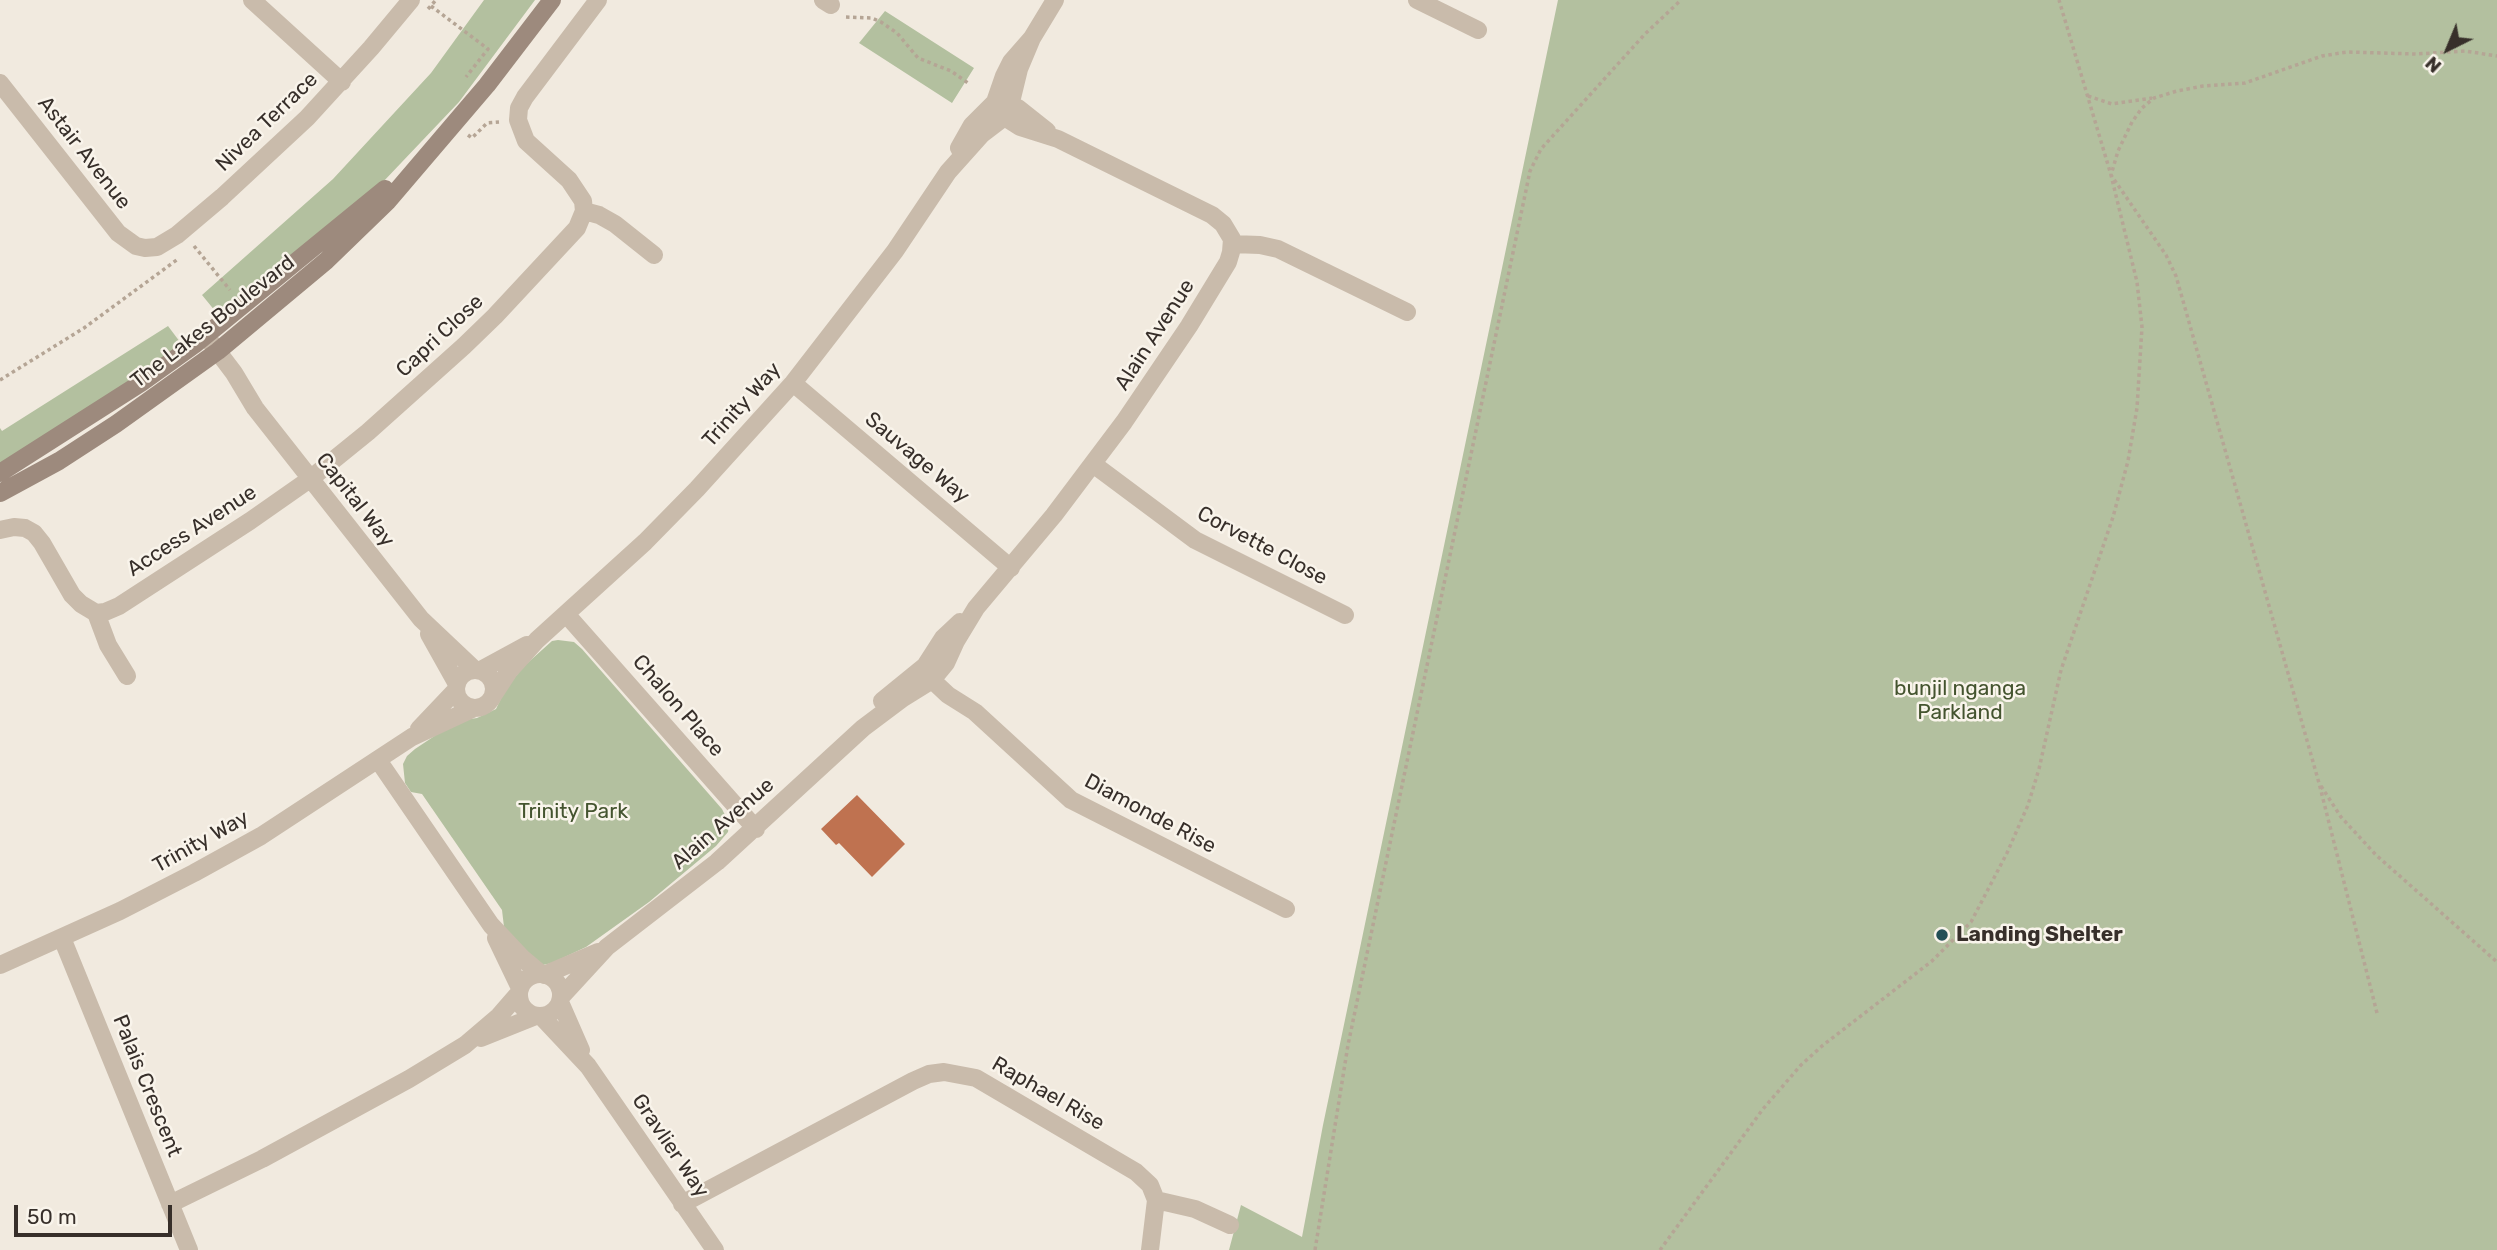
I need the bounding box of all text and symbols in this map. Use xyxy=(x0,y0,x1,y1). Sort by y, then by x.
north arrow xyxy=(2413,14,2483,84)
text: N xyxy=(2421,52,2446,78)
street label: Nivea Terrace xyxy=(211,67,323,177)
street label: Astair Avenue xyxy=(32,92,136,214)
street label: The Lakes Boulevard xyxy=(126,250,300,394)
street label: Alain Avenue xyxy=(1110,275,1200,395)
street label: Capri Close xyxy=(391,289,489,383)
street label: Trinity Way xyxy=(697,357,787,453)
street label: Sauvage Way xyxy=(860,407,974,509)
street label: Capital Way xyxy=(310,448,400,552)
street label: Access Avenue xyxy=(123,480,261,582)
street label: Corvette Close xyxy=(1193,501,1331,591)
street label: Chalon Place xyxy=(627,650,729,762)
park label: bunjil nganga Parkland xyxy=(1894,676,2026,726)
street label: Diamonde Rise xyxy=(1080,769,1220,859)
street label: Alain Avenue xyxy=(667,773,779,875)
park label: Trinity Park xyxy=(518,799,628,825)
street label: Trinity Way xyxy=(149,805,253,879)
place label: Landing Shelter xyxy=(1956,922,2123,948)
marker: Landing Shelter xyxy=(1934,927,1950,943)
street label: Palais Crescent xyxy=(107,1011,187,1161)
street label: Raphael Rise xyxy=(987,1052,1109,1136)
street label: Gravlier Way xyxy=(626,1089,714,1203)
scale bar xyxy=(18,1190,175,1234)
text: 50 m xyxy=(27,1204,77,1229)

